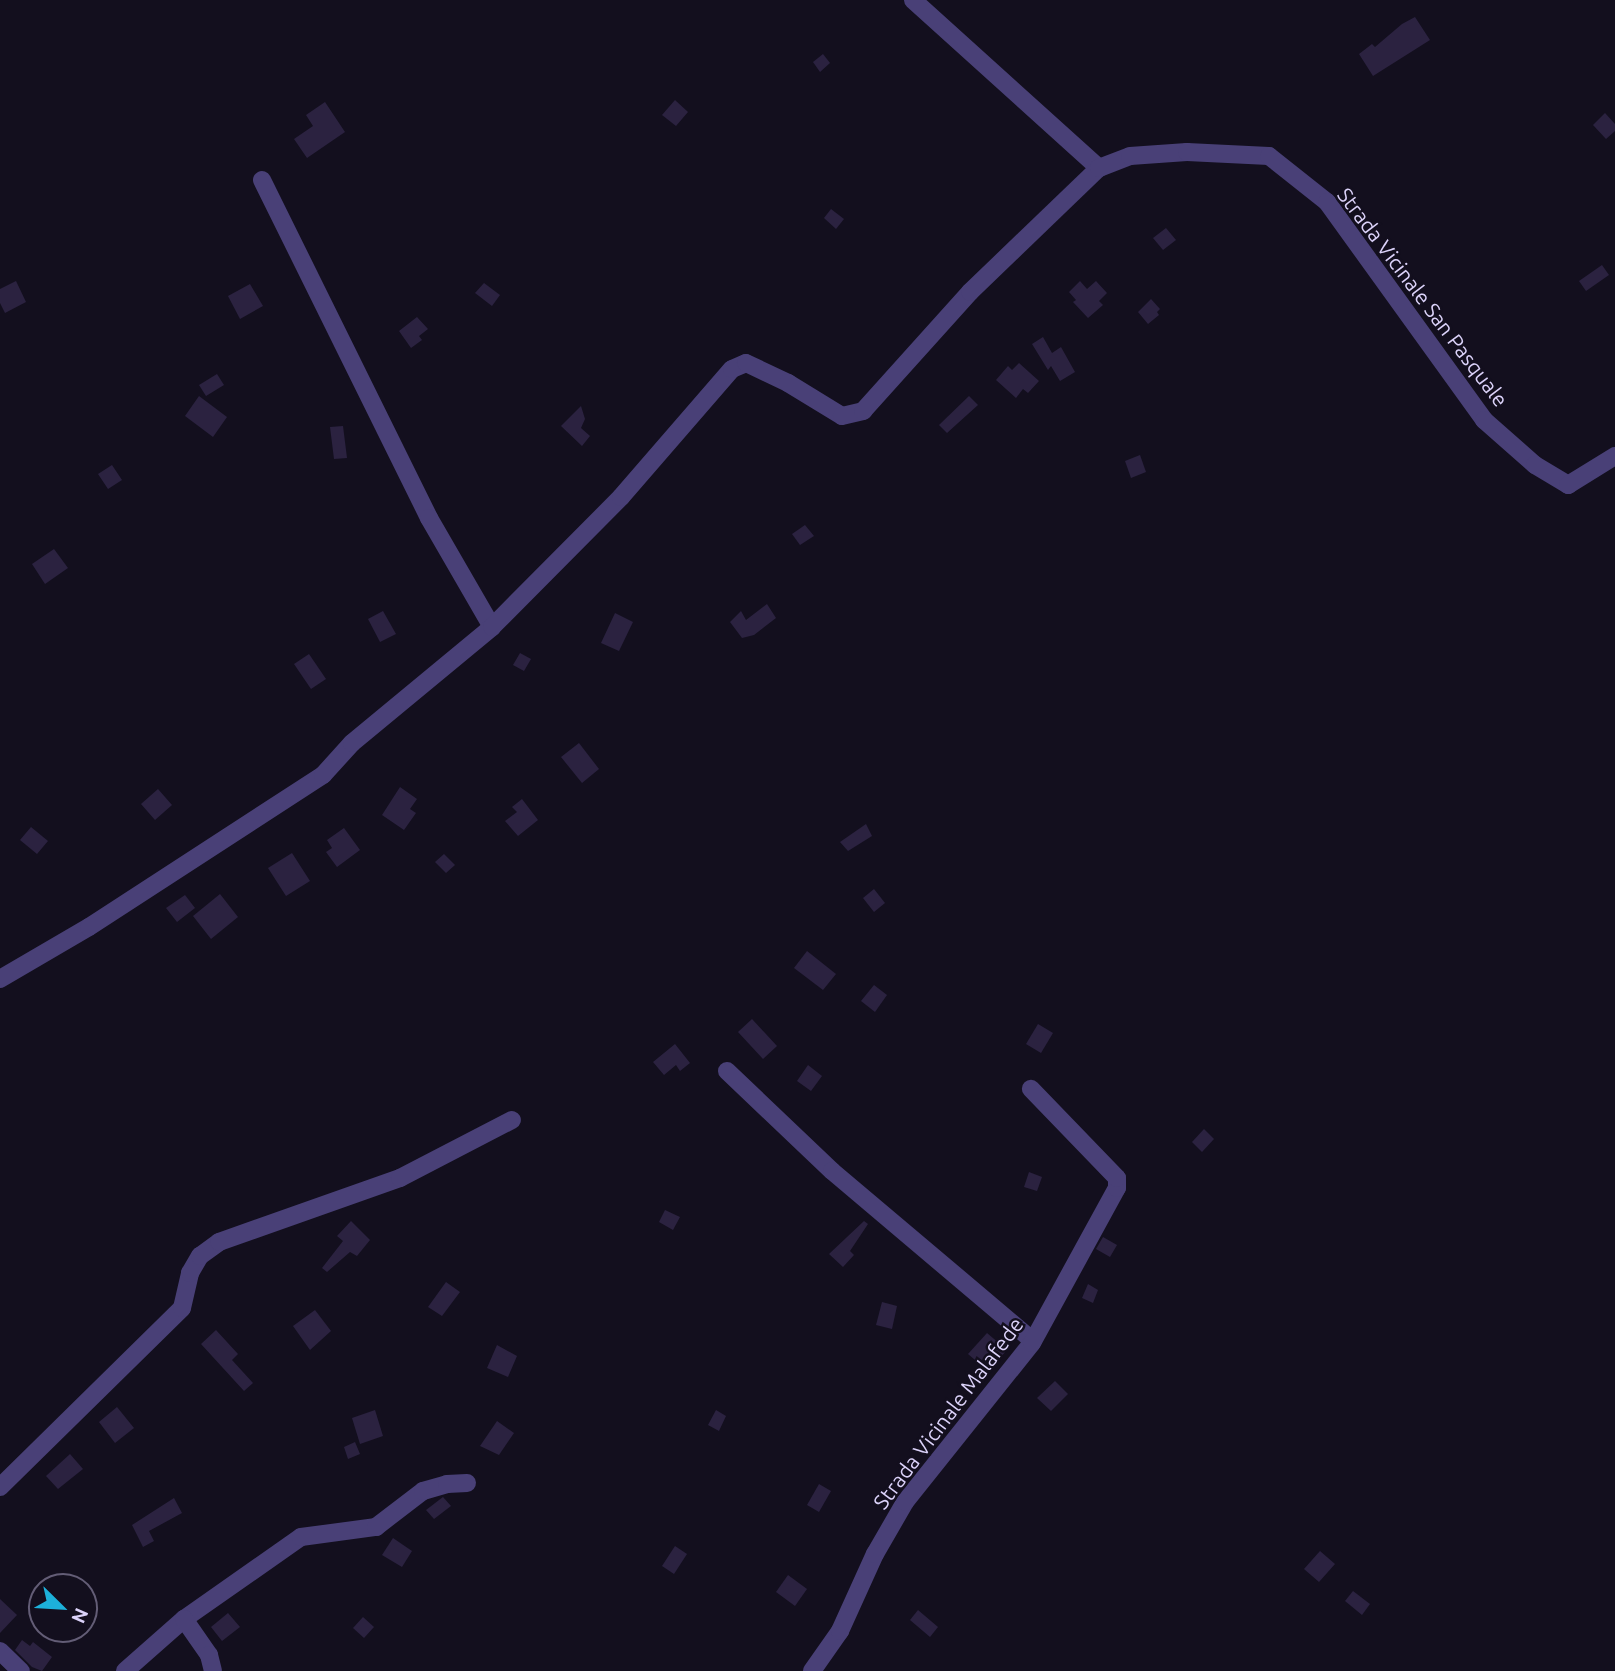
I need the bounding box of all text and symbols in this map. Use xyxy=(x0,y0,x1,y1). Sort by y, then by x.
street label: Strada Vicinale San Pasquale xyxy=(1332,183,1514,411)
street label: Strada Vicinale Malafede xyxy=(868,1312,1028,1514)
north arrow xyxy=(28,1573,98,1643)
text: N xyxy=(67,1605,93,1627)

